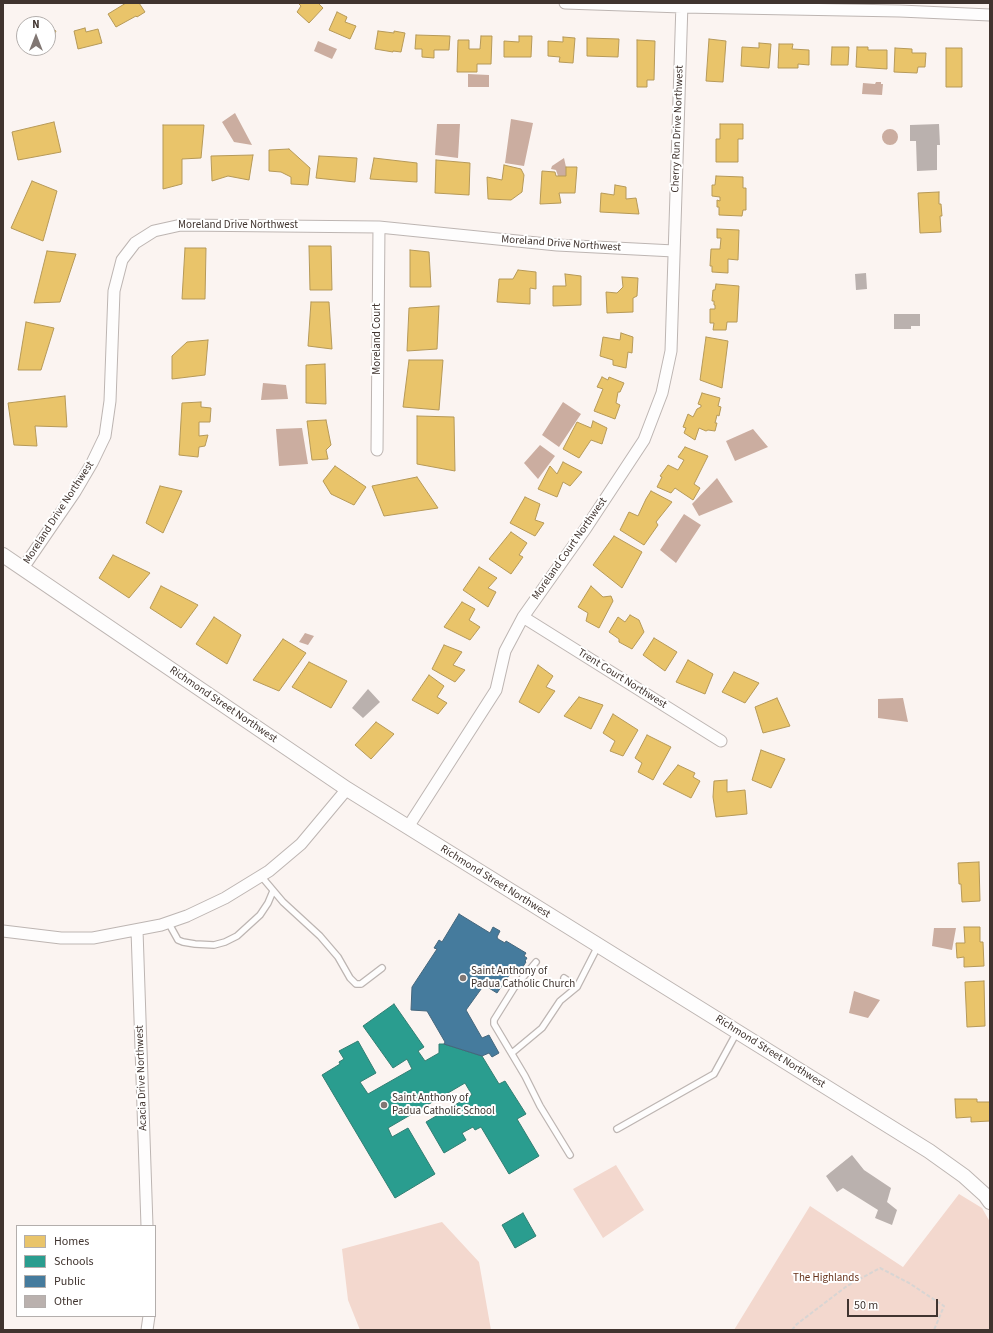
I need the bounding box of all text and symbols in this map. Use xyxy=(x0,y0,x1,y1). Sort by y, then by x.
north arrow xyxy=(16,16,56,56)
text: N xyxy=(32,17,40,32)
street label: Cherry Run Drive Northwest xyxy=(669,65,687,193)
street label: Moreland Drive Northwest xyxy=(178,219,298,233)
street label: Moreland Drive Northwest xyxy=(501,233,621,255)
street label: Moreland Court xyxy=(371,303,385,375)
street label: Moreland Drive Northwest xyxy=(21,459,97,567)
street label: Moreland Court Northwest xyxy=(530,495,610,603)
street label: Trent Court Northwest xyxy=(575,646,669,712)
street label: Richmond Street Northwest xyxy=(167,664,279,746)
street label: Richmond Street Northwest xyxy=(438,843,552,921)
place label: Saint Anthony of Padua Catholic Church xyxy=(471,965,575,991)
marker: Saint Anthony of Padua Catholic Church xyxy=(458,973,468,983)
street label: Richmond Street Northwest xyxy=(713,1013,827,1091)
street label: Acacia Drive Northwest xyxy=(134,1025,150,1131)
place label: Saint Anthony of Padua Catholic School xyxy=(392,1092,495,1118)
marker: Saint Anthony of Padua Catholic School xyxy=(379,1100,389,1110)
legend xyxy=(16,1225,156,1317)
text: Homes xyxy=(54,1233,89,1250)
text: Schools xyxy=(54,1253,94,1270)
park label: The Highlands xyxy=(793,1272,859,1286)
text: Public xyxy=(54,1273,85,1290)
scale bar xyxy=(849,1291,940,1317)
text: Other xyxy=(54,1293,83,1310)
text: 50 m xyxy=(854,1297,878,1314)

